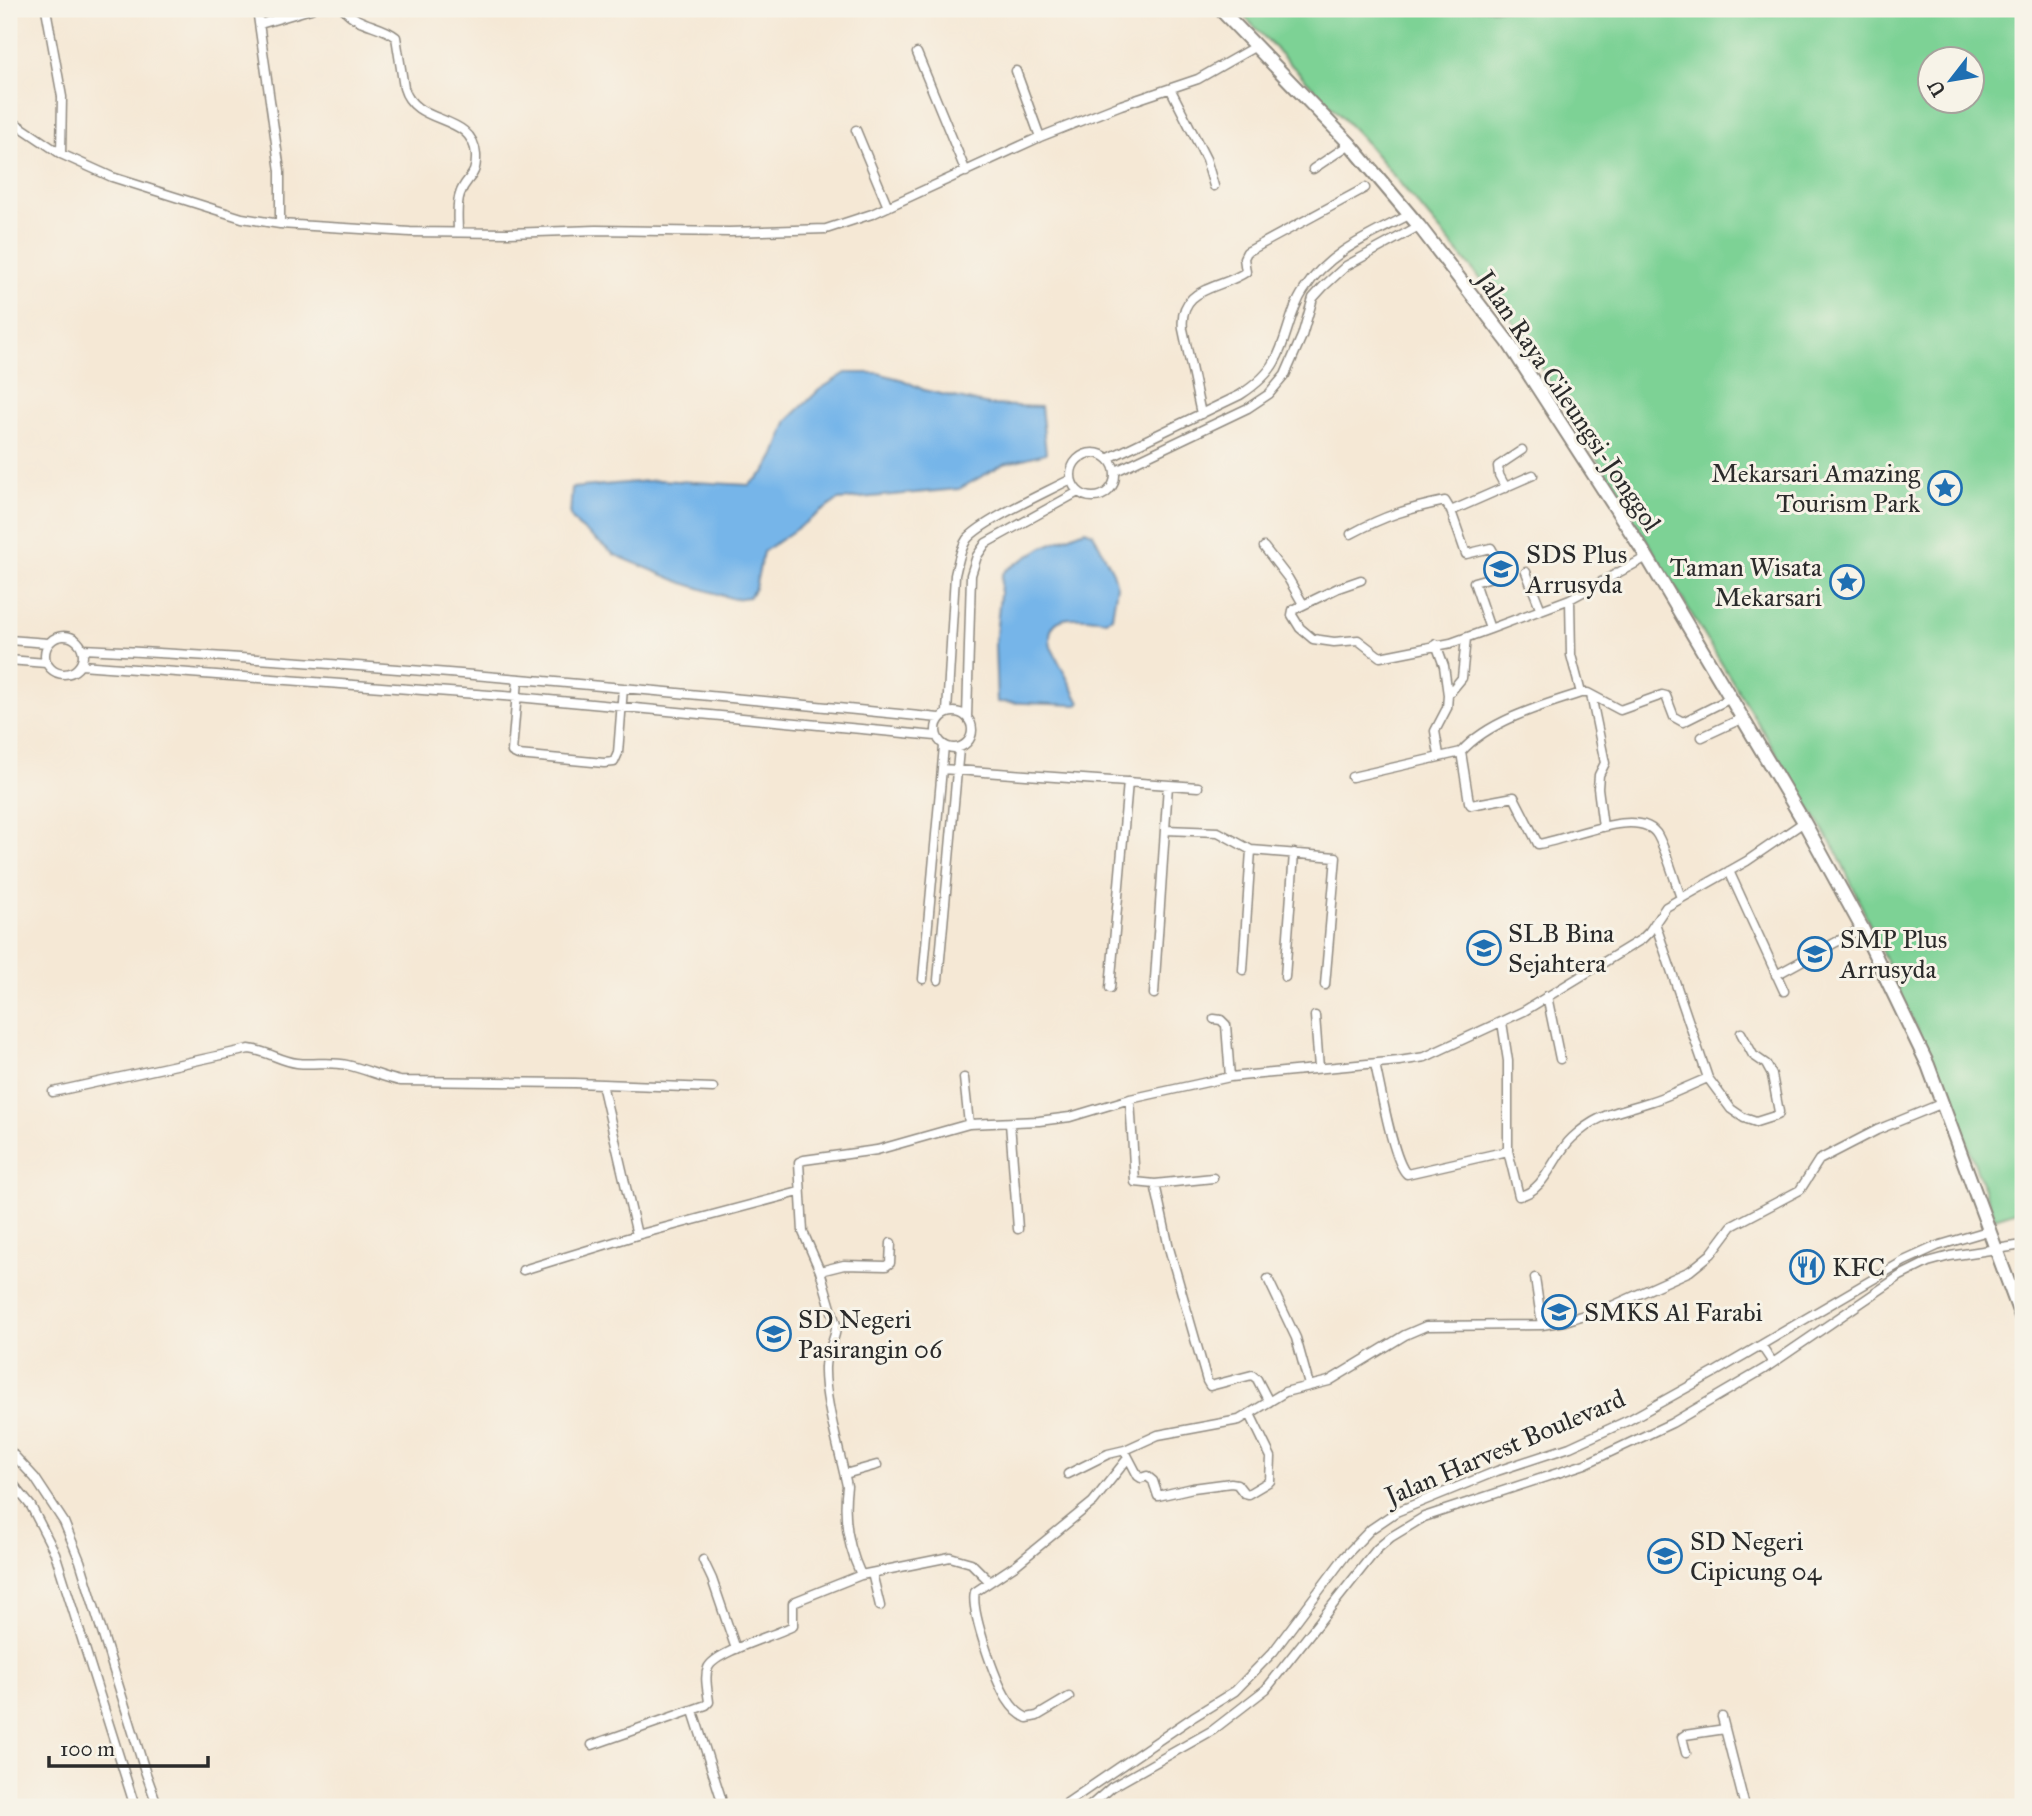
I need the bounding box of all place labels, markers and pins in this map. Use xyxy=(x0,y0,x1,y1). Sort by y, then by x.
place label: Mekarsari Amazing Tourism Park xyxy=(1711,457,1921,519)
place icon: Mekarsari Amazing Tourism Park xyxy=(1926,469,1964,507)
place label: SDS Plus Arrusyda xyxy=(1525,538,1627,600)
school or university icon: SDS Plus Arrusyda xyxy=(1482,550,1520,588)
place label: Taman Wisata Mekarsari xyxy=(1670,551,1822,613)
place icon: Taman Wisata Mekarsari xyxy=(1828,563,1866,601)
place label: SLB Bina Sejahtera xyxy=(1508,917,1614,979)
place label: SMP Plus Arrusyda xyxy=(1839,923,1947,985)
school or university icon: SLB Bina Sejahtera xyxy=(1465,929,1503,967)
school or university icon: SMP Plus Arrusyda xyxy=(1796,935,1834,973)
restaurant icon: KFC xyxy=(1788,1248,1826,1286)
place label: KFC xyxy=(1832,1251,1885,1283)
school or university icon: SMKS Al Farabi xyxy=(1540,1293,1578,1331)
place label: SMKS Al Farabi xyxy=(1584,1296,1763,1328)
place label: SD Negeri Pasirangin 06 xyxy=(798,1303,943,1365)
school or university icon: SD Negeri Pasirangin 06 xyxy=(755,1315,793,1353)
place label: SD Negeri Cipicung 04 xyxy=(1690,1525,1822,1587)
school or university icon: SD Negeri Cipicung 04 xyxy=(1646,1537,1684,1575)

